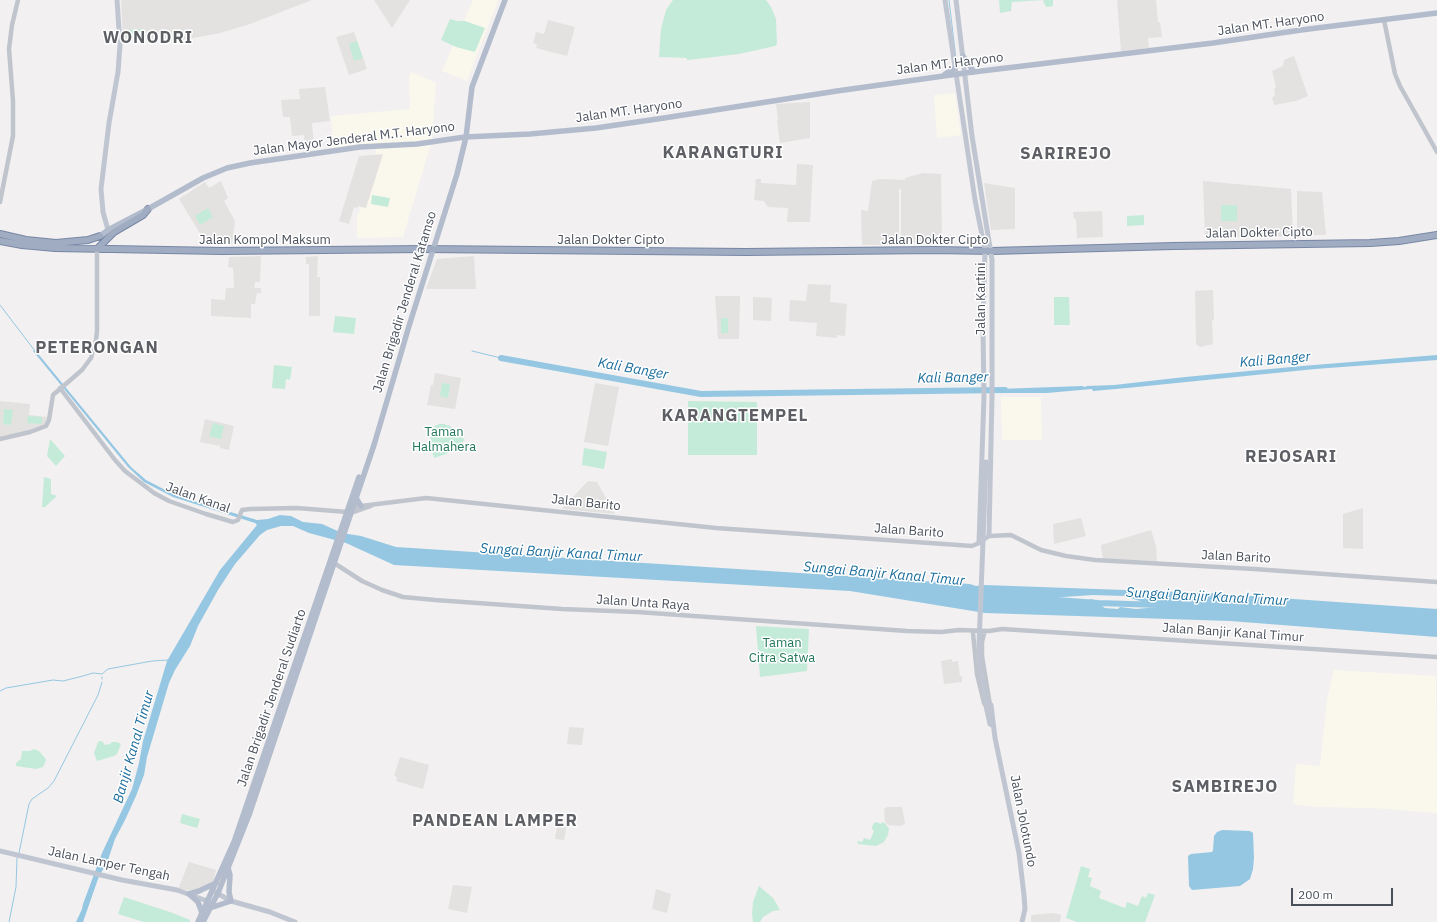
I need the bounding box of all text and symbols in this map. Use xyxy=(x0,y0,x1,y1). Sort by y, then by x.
street label: Jalan MT. Haryono xyxy=(1217,9,1325,39)
district label: WONODRI xyxy=(103,28,193,48)
street label: Jalan MT. Haryono xyxy=(896,50,1004,78)
street label: Jalan MT. Haryono xyxy=(575,96,683,126)
street label: Jalan Mayor Jenderal M.T. Haryono xyxy=(252,119,456,159)
district label: KARANGTURI xyxy=(663,143,783,163)
district label: SARIREJO xyxy=(1020,144,1112,164)
street label: Jalan Brigadir Jenderal Katamso xyxy=(370,209,440,395)
street label: Jalan Dokter Cipto xyxy=(1205,224,1313,242)
street label: Jalan Kompol Maksum xyxy=(199,232,331,248)
street label: Jalan Dokter Cipto xyxy=(557,232,665,248)
street label: Jalan Dokter Cipto xyxy=(881,232,989,248)
street label: Jalan Kartini xyxy=(973,263,989,335)
district label: PETERONGAN xyxy=(35,338,159,358)
water label: Kali Banger xyxy=(1239,349,1311,371)
water label: Kali Banger xyxy=(597,355,669,383)
water label: Kali Banger xyxy=(917,369,989,387)
district label: KARANGTEMPEL xyxy=(661,406,809,426)
park label: Taman Halmahera xyxy=(412,424,476,455)
district label: REJOSARI xyxy=(1245,447,1337,467)
street label: Jalan Kanal xyxy=(164,479,232,517)
street label: Jalan Barito xyxy=(551,492,621,514)
street label: Jalan Barito xyxy=(874,521,944,541)
water label: Sungai Banjir Kanal Timur xyxy=(480,540,642,566)
street label: Jalan Barito xyxy=(1201,547,1271,567)
water label: Sungai Banjir Kanal Timur xyxy=(802,559,966,589)
water label: Sungai Banjir Kanal Timur xyxy=(1126,584,1288,610)
street label: Jalan Unta Raya xyxy=(596,592,690,614)
street label: Jalan Brigadir Jenderal Sudiarto xyxy=(234,607,310,789)
street label: Jalan Banjir Kanal Timur xyxy=(1162,620,1304,646)
park label: Taman Citra Satwa xyxy=(749,635,815,666)
water label: Banjir Kanal Timur xyxy=(110,689,158,805)
street label: Jalan Jolotundo xyxy=(1006,774,1040,868)
district label: SAMBIREJO xyxy=(1172,777,1278,797)
district label: PANDEAN LAMPER xyxy=(412,811,578,831)
street label: Jalan Lamper Tengah xyxy=(47,843,171,885)
scale bar xyxy=(1293,880,1395,906)
text: 200 m xyxy=(1298,887,1333,902)

